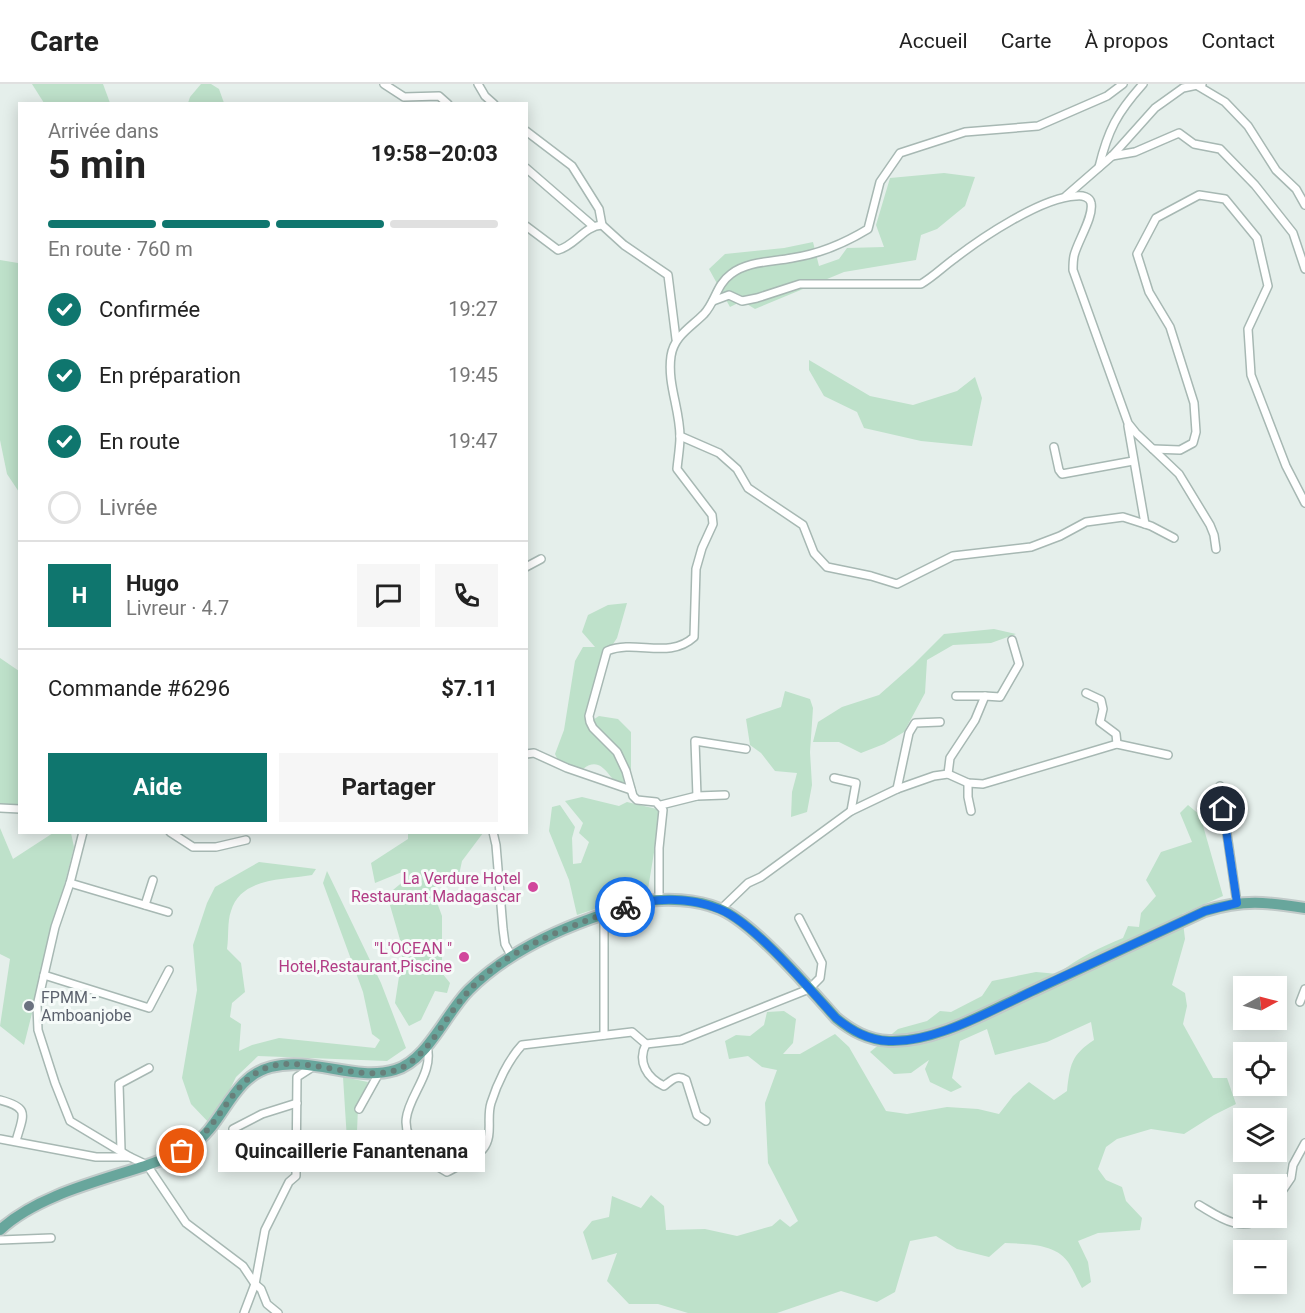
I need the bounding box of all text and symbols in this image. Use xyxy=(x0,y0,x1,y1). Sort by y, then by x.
text: Carte xyxy=(30,25,99,58)
text: Accueil xyxy=(899,29,968,53)
text: Carte xyxy=(1001,29,1051,53)
text: À propos xyxy=(1084,29,1169,53)
text: Contact xyxy=(1202,29,1275,53)
text: Arrivée dans xyxy=(48,119,159,143)
text: 19:58–20:03 xyxy=(371,141,498,166)
text: 5 min xyxy=(48,142,146,188)
text: En route · 760 m xyxy=(48,237,193,261)
icon: check xyxy=(48,293,81,326)
text: Confirmée xyxy=(99,297,200,322)
text: 19:27 xyxy=(448,297,498,321)
icon: check xyxy=(48,359,81,392)
text: En préparation xyxy=(99,363,241,388)
text: 19:45 xyxy=(448,363,498,387)
icon: check xyxy=(48,425,81,458)
text: En route xyxy=(99,429,180,454)
text: 19:47 xyxy=(448,429,498,453)
text: Livrée xyxy=(99,495,157,520)
button: chat xyxy=(357,564,420,627)
button: phone xyxy=(435,564,498,627)
text: Hugo xyxy=(126,571,179,596)
text: H xyxy=(72,583,87,608)
text: Livreur · 4.7 xyxy=(126,596,229,620)
text: Commande #6296 xyxy=(48,676,230,701)
text: $7.11 xyxy=(441,676,498,701)
button: Aide xyxy=(48,753,267,822)
button: Partager xyxy=(279,753,498,822)
pin xyxy=(1197,783,1248,834)
icon: home xyxy=(1206,792,1239,825)
place label: La Verdure Hotel Restaurant Madagascar xyxy=(351,869,522,906)
courier xyxy=(595,877,655,937)
marker: La Verdure Hotel Restaurant Madagascar xyxy=(526,880,540,894)
icon: bike xyxy=(609,891,642,924)
place label: "L'OCEAN " Hotel,Restaurant,Piscine xyxy=(278,939,452,976)
marker: "L'OCEAN " Hotel,Restaurant,Piscine xyxy=(457,950,471,964)
north arrow xyxy=(1233,976,1287,1030)
map controls xyxy=(1233,976,1287,1294)
place label: FPMM - Amboanjobe xyxy=(41,988,132,1025)
marker: FPMM - Amboanjobe xyxy=(22,999,36,1013)
button: locate xyxy=(1233,1042,1287,1096)
button: layers xyxy=(1233,1108,1287,1162)
pin xyxy=(156,1125,207,1176)
callout: Quincaillerie Fanantenana xyxy=(218,1130,485,1172)
icon: bag xyxy=(165,1134,198,1167)
text: Quincaillerie Fanantenana xyxy=(235,1139,468,1163)
button: + xyxy=(1233,1174,1287,1228)
button: − xyxy=(1233,1240,1287,1294)

